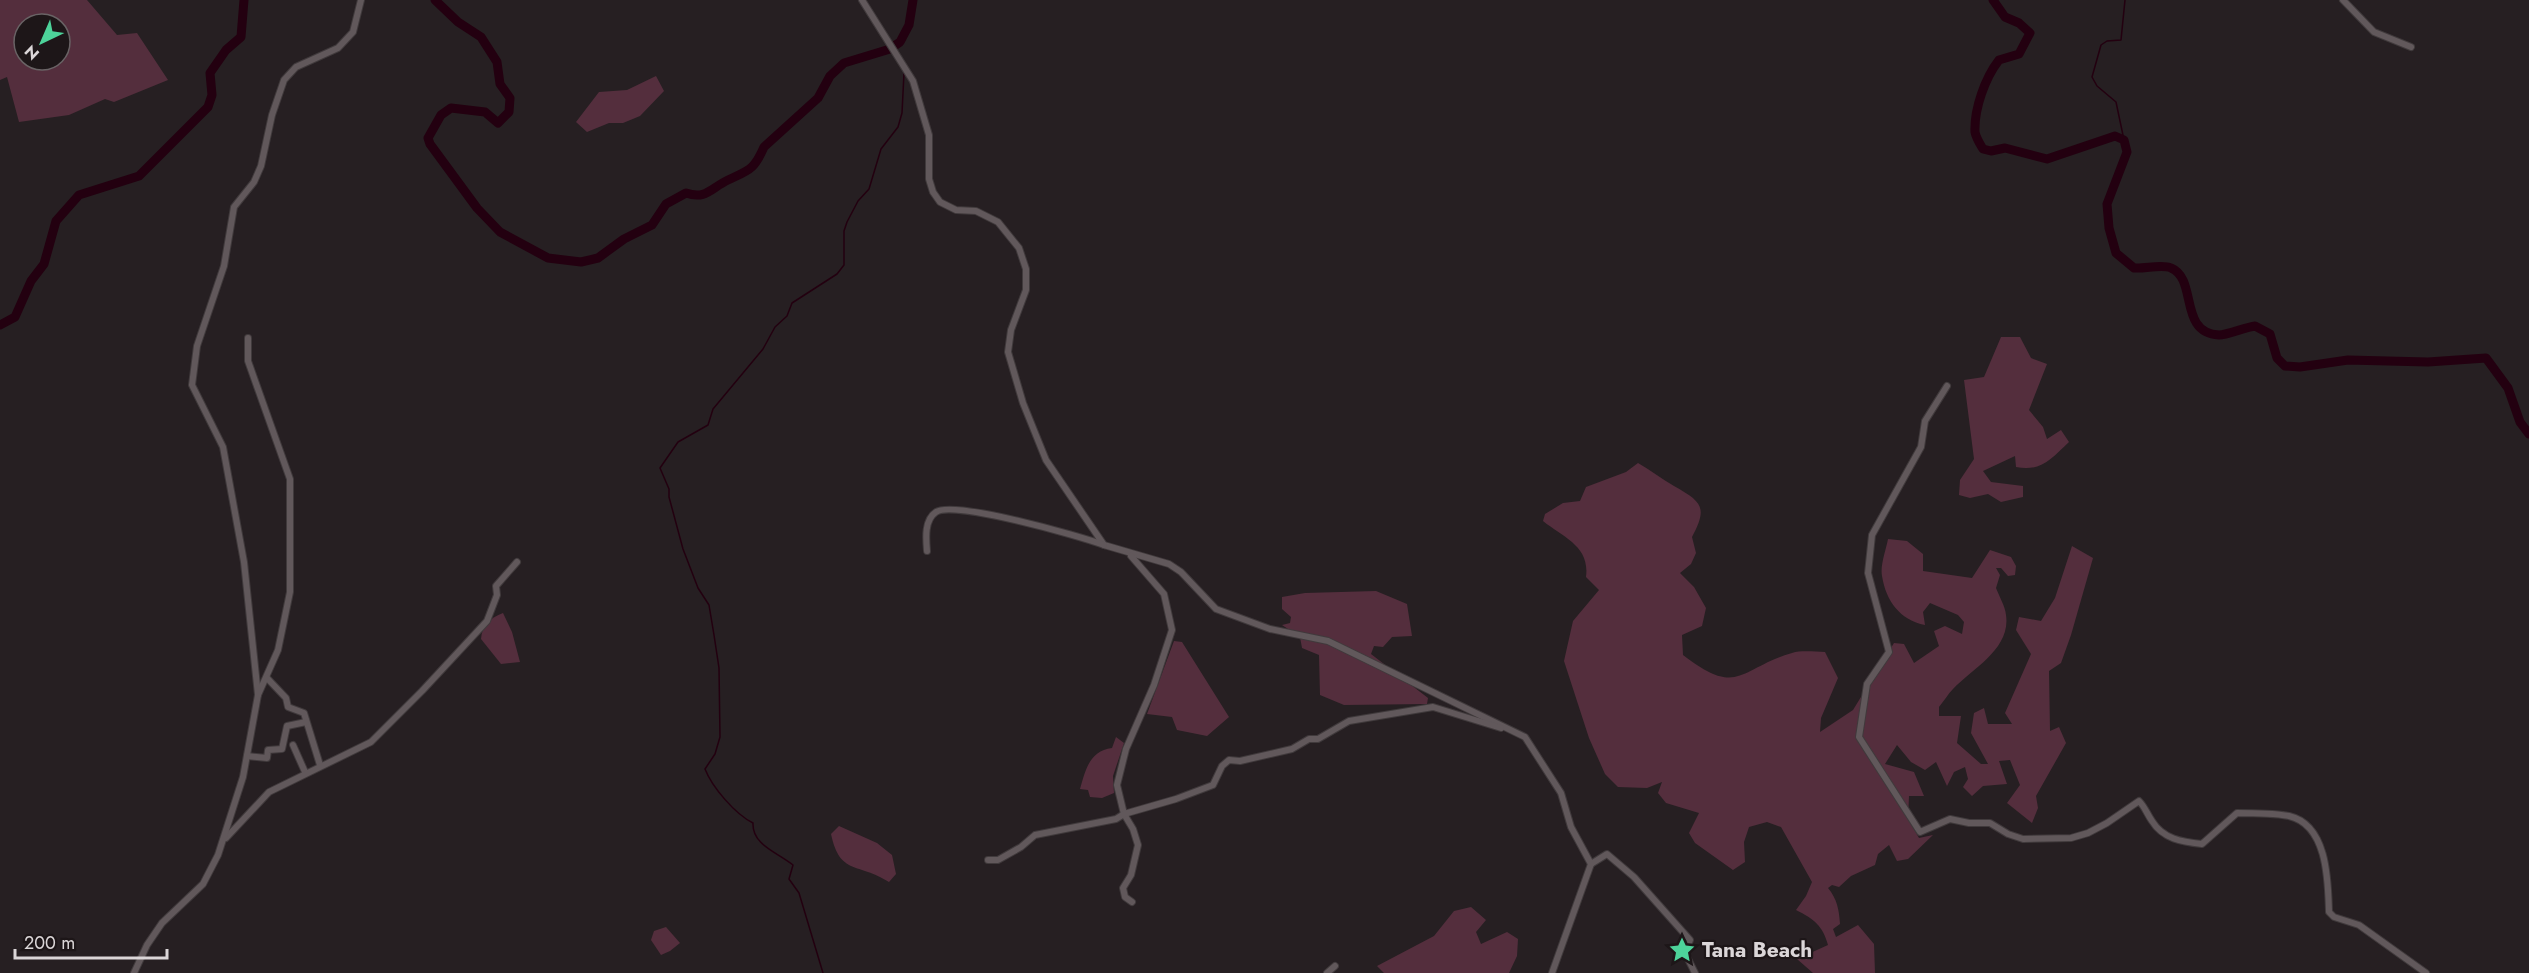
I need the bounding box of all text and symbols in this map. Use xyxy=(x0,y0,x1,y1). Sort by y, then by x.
north arrow xyxy=(12,12,72,72)
text: N xyxy=(19,40,44,65)
scale bar xyxy=(15,922,166,960)
text: 200 m xyxy=(24,930,75,956)
place icon: Tana Beach xyxy=(1667,935,1697,965)
place label: Tana Beach xyxy=(1702,935,1812,965)

